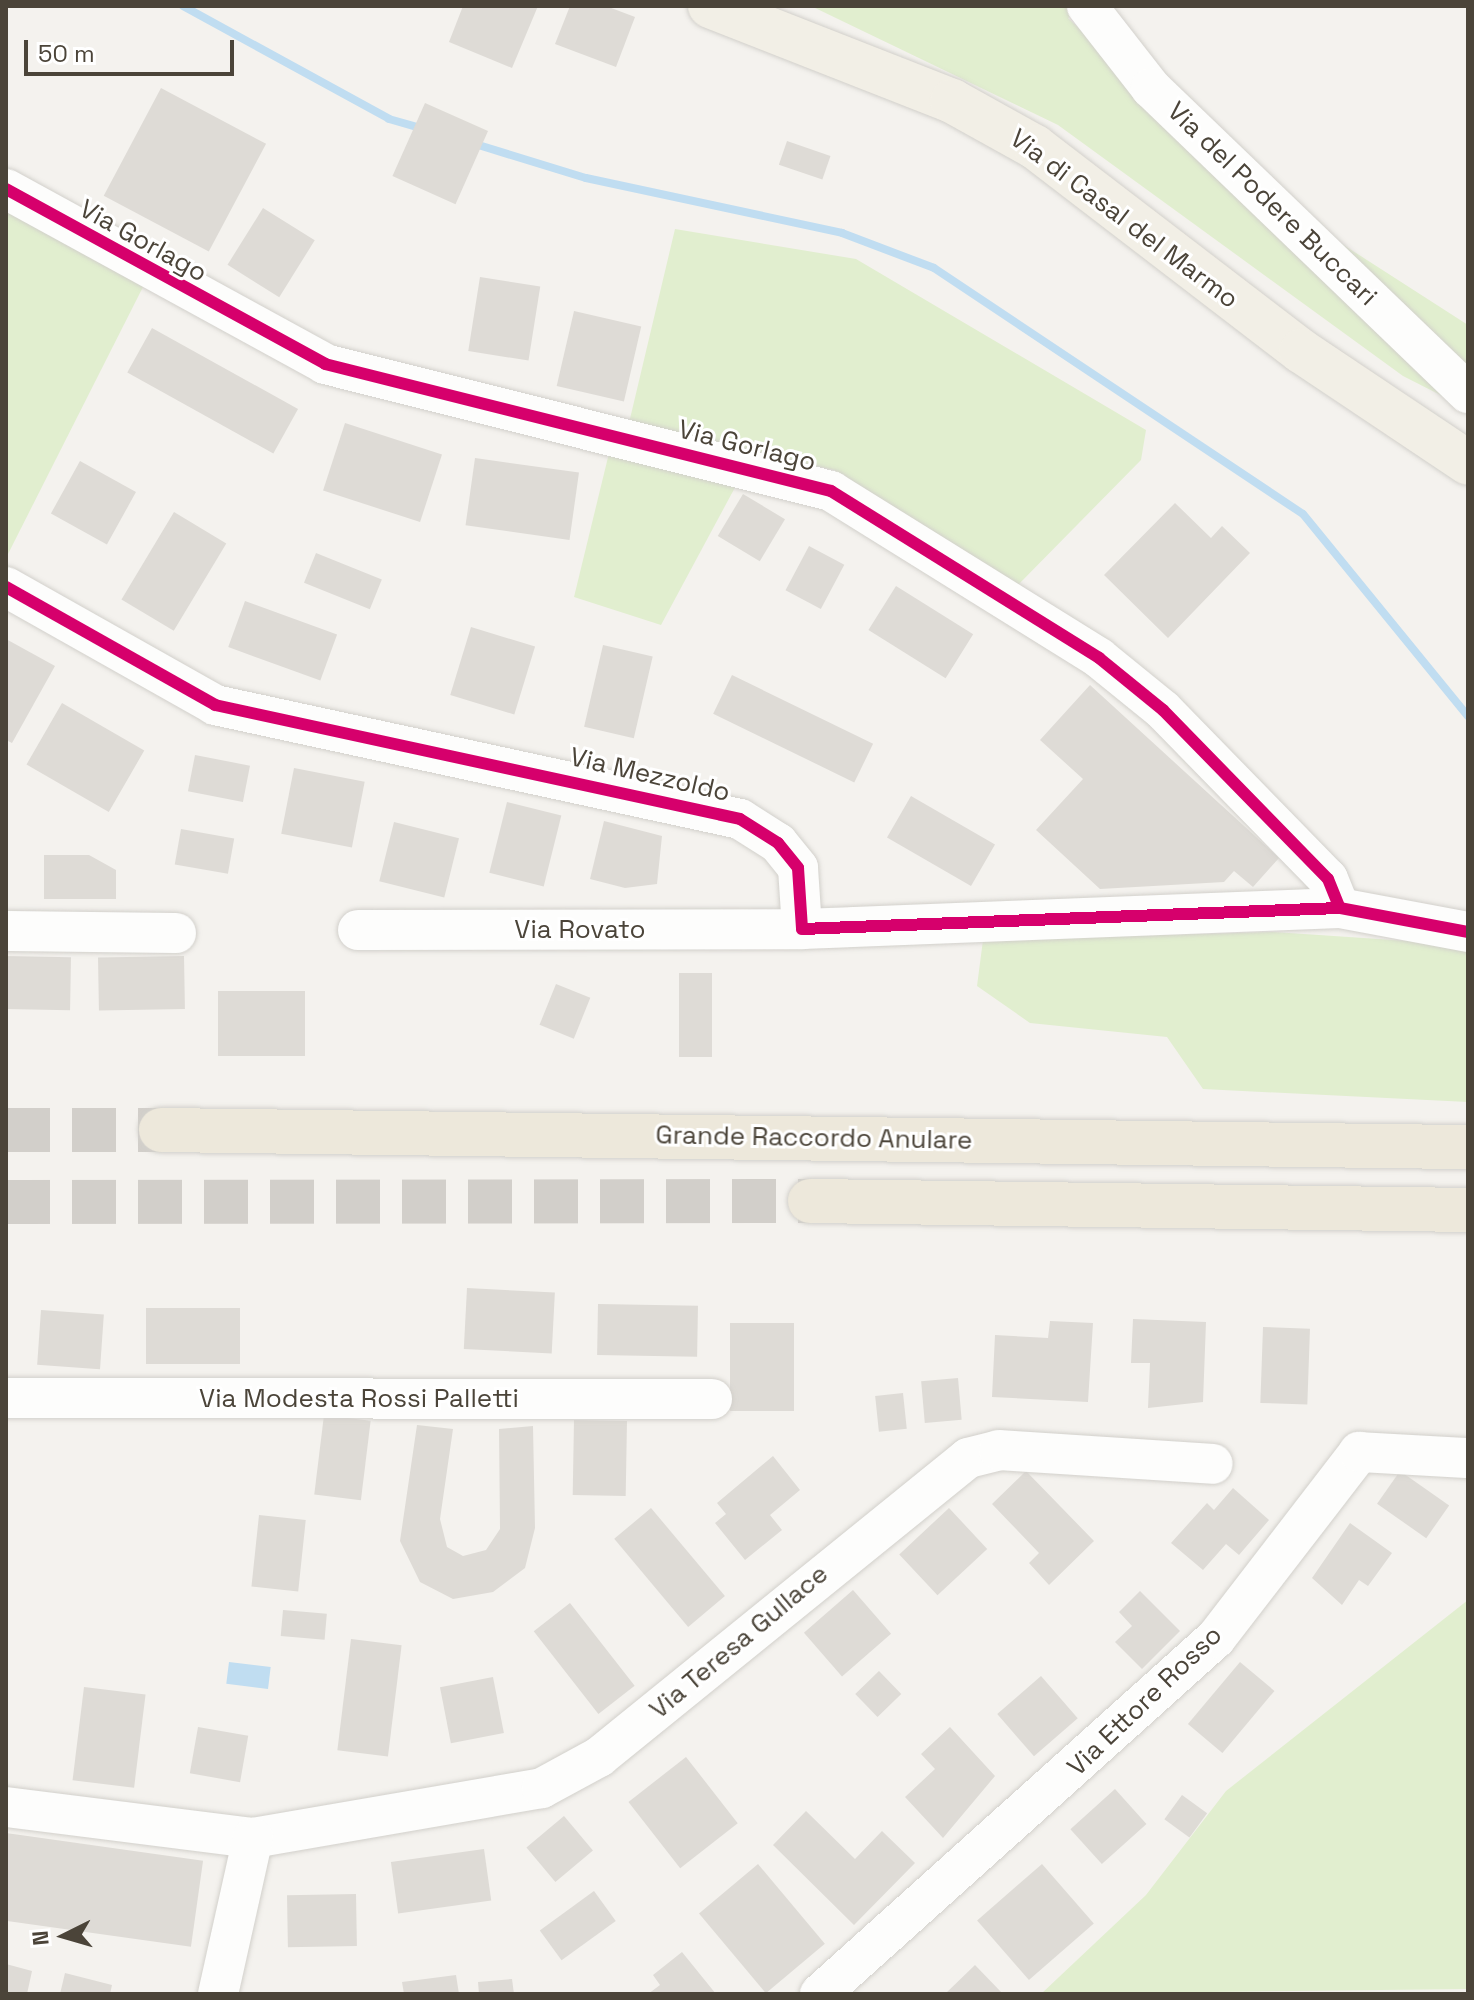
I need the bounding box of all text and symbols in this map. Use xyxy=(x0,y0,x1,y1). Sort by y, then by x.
scale bar xyxy=(28,24,238,74)
text: 50 m xyxy=(38,38,95,69)
street label: Via del Podere Buccari xyxy=(1161,96,1383,312)
street label: Via di Casal del Marmo xyxy=(1004,123,1244,315)
street label: Via Gorlago xyxy=(74,193,212,289)
street label: Via Gorlago xyxy=(675,414,819,478)
street label: Via Mezzoldo xyxy=(567,741,733,809)
street label: Via Rovato xyxy=(514,914,646,946)
street label: Grande Raccordo Anulare xyxy=(655,1120,973,1156)
street label: Via Modesta Rossi Palletti xyxy=(199,1383,519,1415)
street label: Via Teresa Gullace xyxy=(643,1558,835,1726)
street label: Via Ettore Rosso xyxy=(1061,1619,1229,1783)
north arrow xyxy=(24,1896,104,1976)
text: N xyxy=(26,1930,55,1947)

